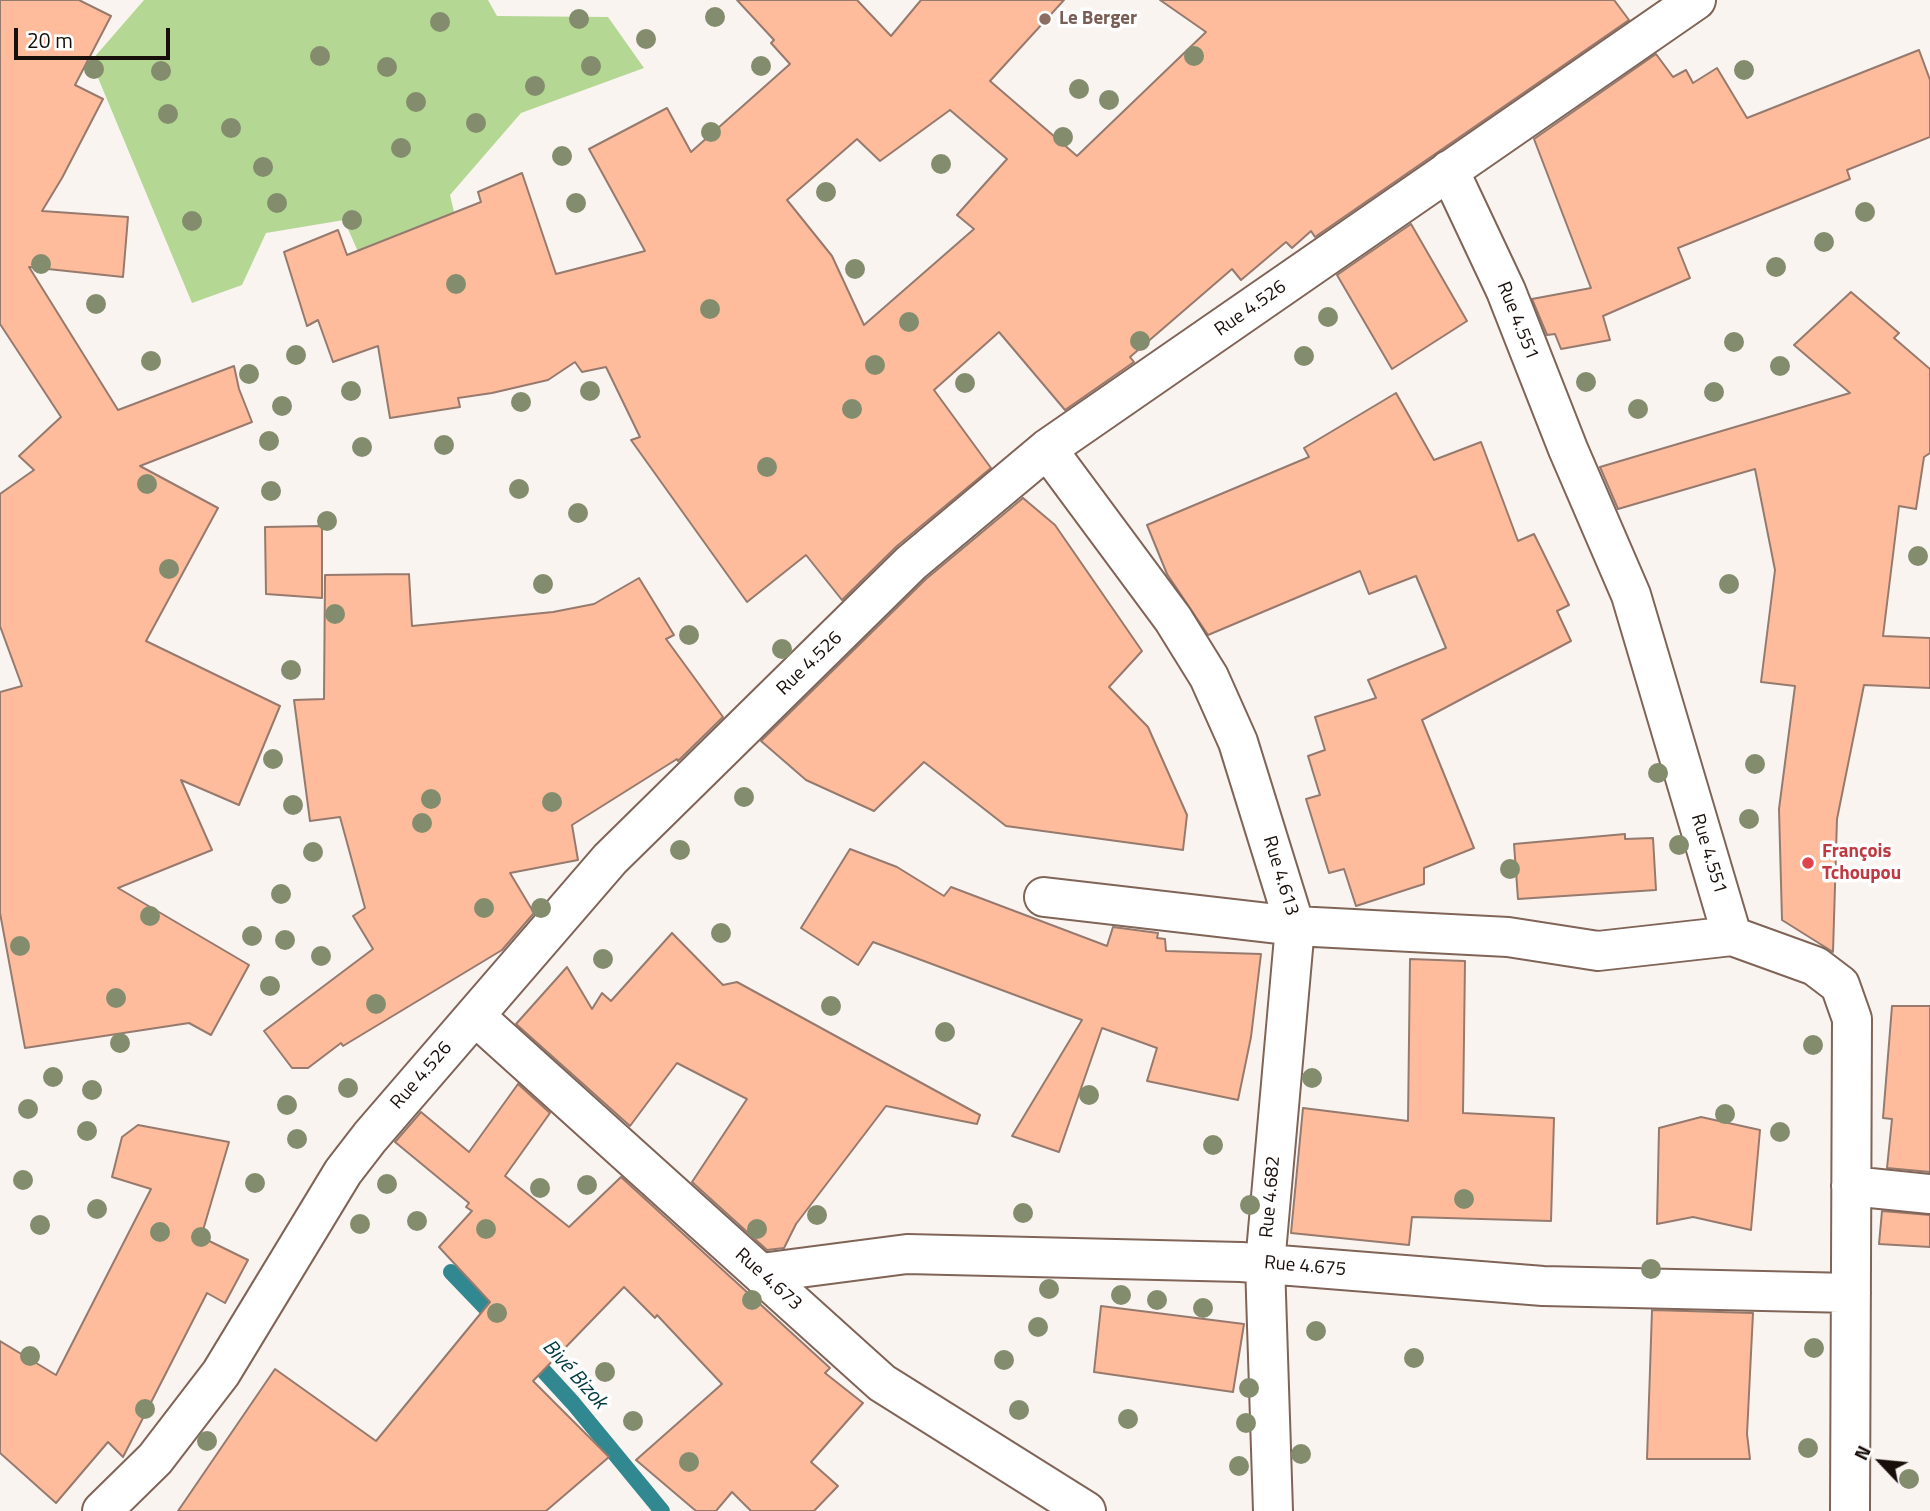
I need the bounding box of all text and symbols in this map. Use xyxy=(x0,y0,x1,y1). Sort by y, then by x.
place label: Le Berger xyxy=(1059,8,1137,30)
marker: Le Berger xyxy=(1037,11,1053,27)
scale bar xyxy=(18,14,173,58)
text: 20 m xyxy=(27,24,73,56)
street label: Rue 4.526 xyxy=(1211,276,1291,342)
street label: Rue 4.551 xyxy=(1491,279,1543,363)
street label: Rue 4.526 xyxy=(773,627,847,701)
street label: Rue 4.551 xyxy=(1685,811,1731,897)
street label: Rue 4.613 xyxy=(1257,833,1303,919)
place label: François Tchoupou xyxy=(1822,841,1901,885)
marker: François Tchoupou xyxy=(1800,855,1816,871)
street label: Rue 4.526 xyxy=(386,1038,458,1114)
street label: Rue 4.682 xyxy=(1256,1155,1286,1239)
street label: Rue 4.673 xyxy=(730,1244,806,1316)
street label: Rue 4.675 xyxy=(1263,1252,1347,1282)
water label: Bivé Bizok xyxy=(536,1335,612,1415)
north arrow xyxy=(1846,1427,1916,1497)
text: N xyxy=(1846,1440,1878,1465)

